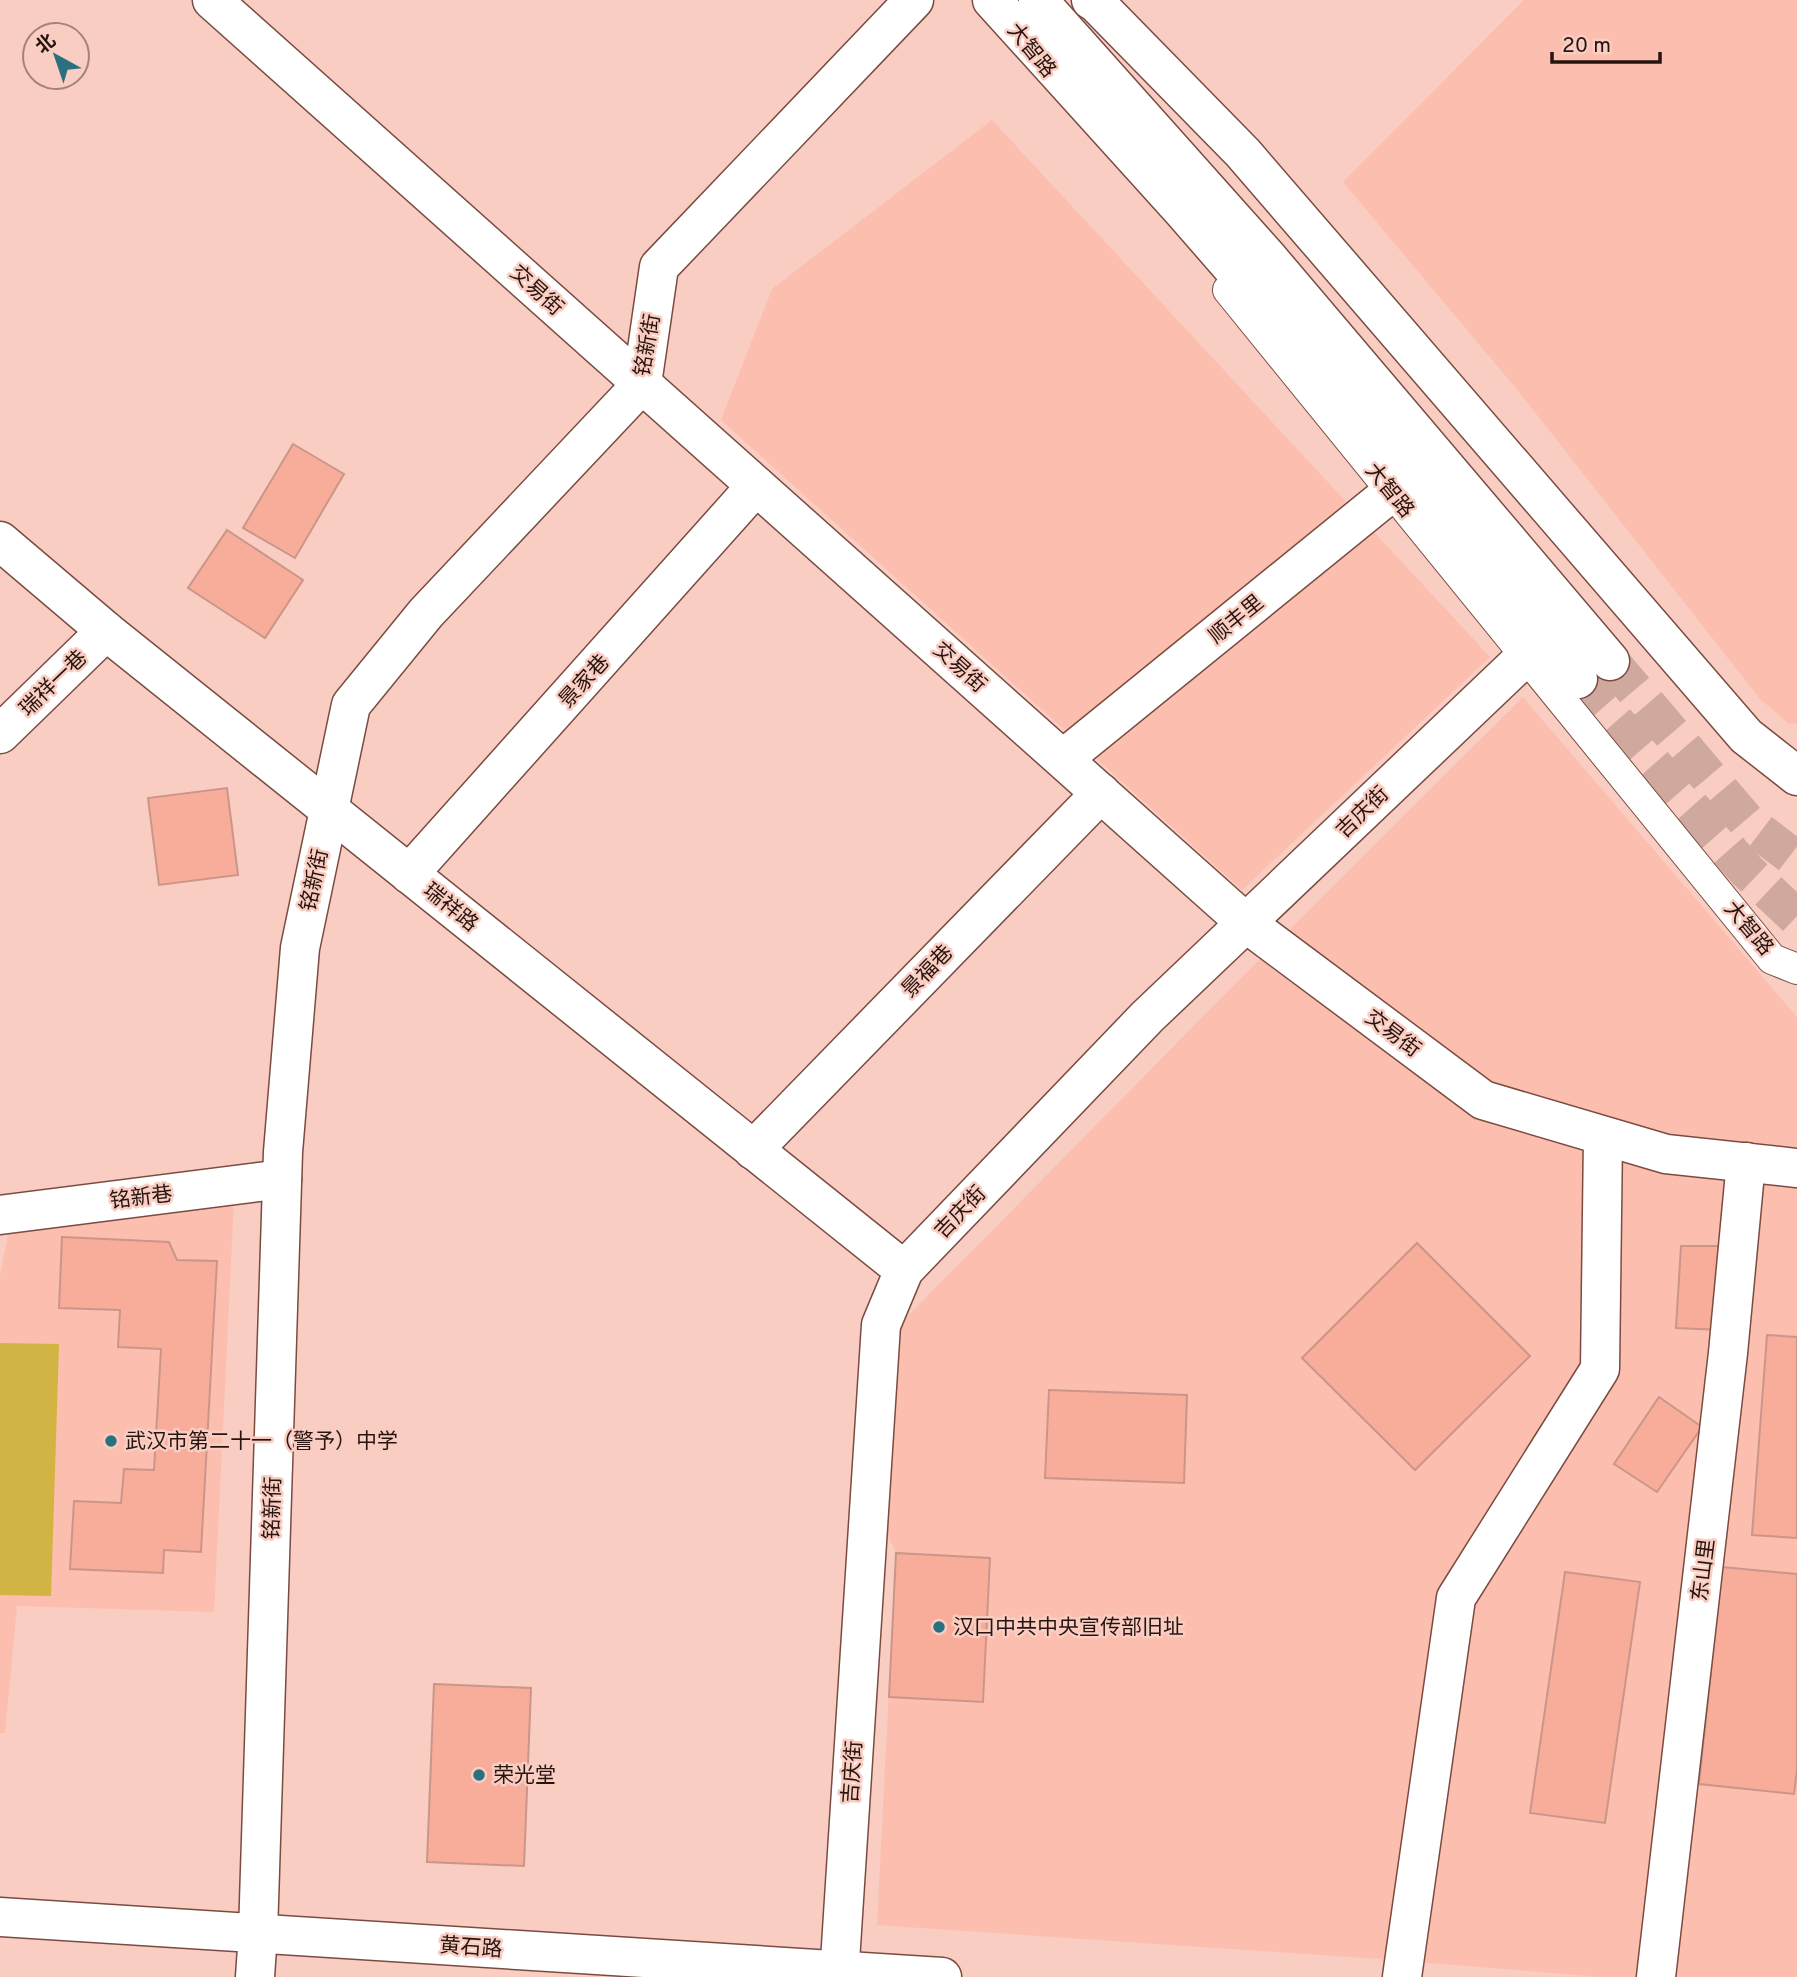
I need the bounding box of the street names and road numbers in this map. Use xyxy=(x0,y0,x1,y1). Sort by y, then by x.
street label: 大智路 xyxy=(1001,18,1061,84)
street label: 交易街 xyxy=(504,260,568,322)
street label: 铭新街 xyxy=(630,312,667,379)
street label: 大智路 xyxy=(1359,458,1419,524)
street label: 顺丰里 xyxy=(1204,590,1270,650)
street label: 交易街 xyxy=(927,637,991,699)
street label: 瑞祥一巷 xyxy=(14,645,94,723)
street label: 景家巷 xyxy=(554,650,616,714)
street label: 吉庆街 xyxy=(1331,781,1395,845)
street label: 铭新街 xyxy=(296,847,335,914)
street label: 瑞祥路 xyxy=(417,878,483,938)
street label: 大智路 xyxy=(1717,896,1778,962)
street label: 景福巷 xyxy=(896,940,960,1004)
street label: 交易街 xyxy=(1359,1004,1425,1064)
street label: 铭新巷 xyxy=(108,1181,174,1216)
street label: 吉庆街 xyxy=(929,1181,993,1245)
street label: 铭新街 xyxy=(259,1476,288,1540)
street label: 东山里 xyxy=(1687,1537,1722,1603)
street label: 吉庆街 xyxy=(838,1740,869,1804)
street label: 黄石路 xyxy=(439,1933,503,1964)

